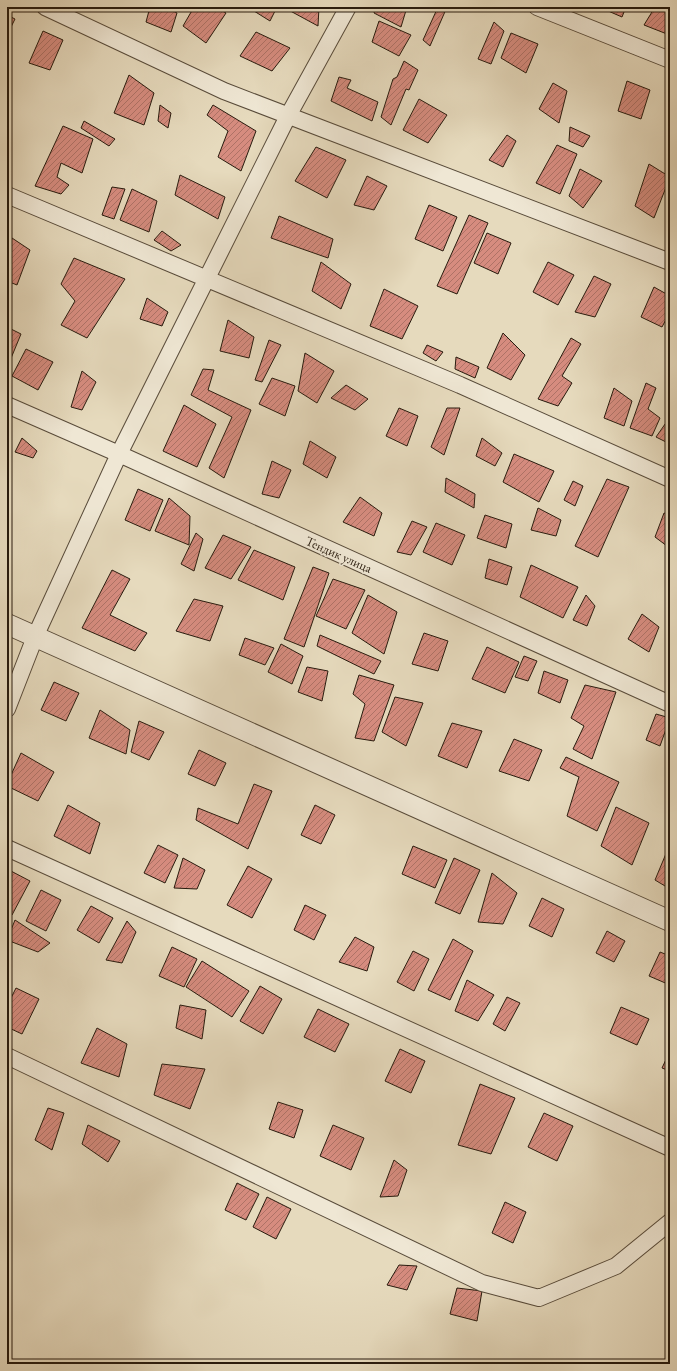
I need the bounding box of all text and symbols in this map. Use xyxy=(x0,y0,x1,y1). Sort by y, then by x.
street label: Тендик улица xyxy=(303,532,375,577)

